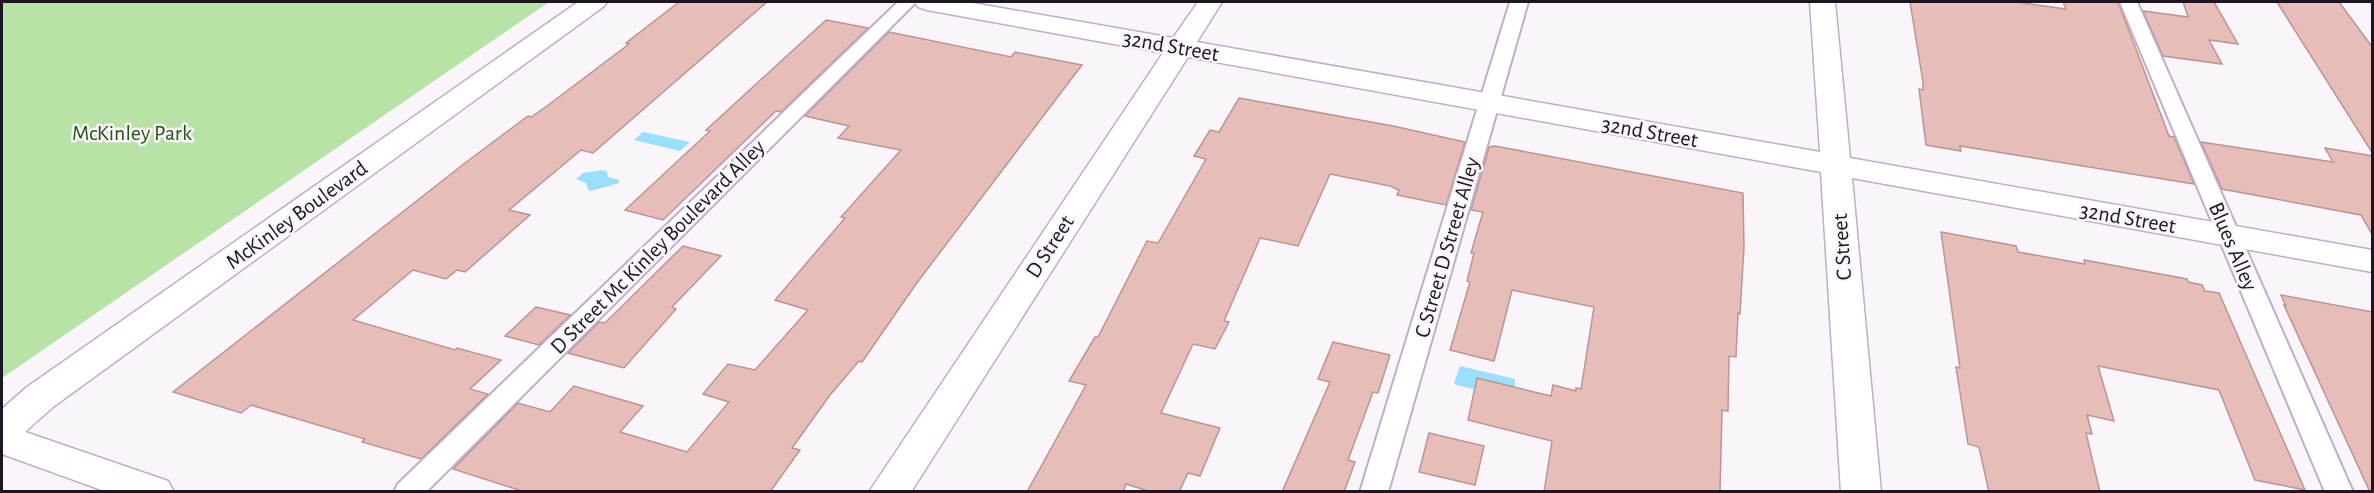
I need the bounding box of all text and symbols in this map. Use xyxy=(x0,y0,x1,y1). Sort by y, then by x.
street label: 32nd Street xyxy=(1121,27,1221,65)
street label: 32nd Street xyxy=(1600,113,1700,151)
park label: McKinley Park xyxy=(72,122,192,144)
street label: D Street Mc Kinley Boulevard Alley xyxy=(546,135,769,358)
street label: C Street D Street Alley xyxy=(1411,154,1483,340)
street label: McKinley Boulevard xyxy=(222,156,371,273)
street label: 32nd Street xyxy=(2078,199,2178,237)
street label: Blues Alley xyxy=(2205,199,2262,294)
street label: D Street xyxy=(1022,211,1078,282)
street label: C Street xyxy=(1829,213,1855,281)

